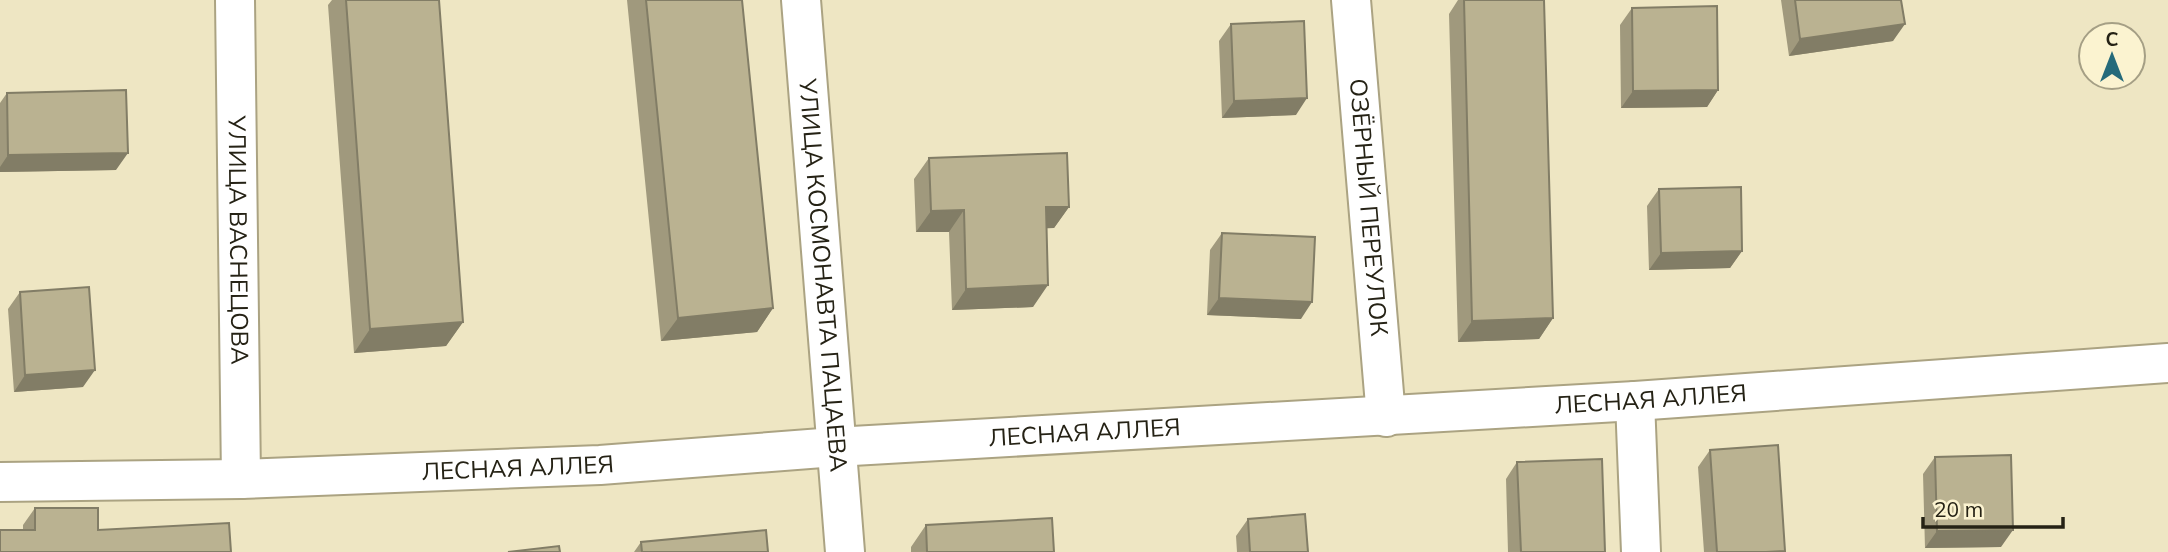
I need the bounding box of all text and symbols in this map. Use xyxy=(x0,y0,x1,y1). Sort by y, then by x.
north arrow xyxy=(2077,21,2147,91)
text: С xyxy=(2105,27,2119,51)
street label: УЛИЦА КОСМОНАВТА ПАЦАЕВА xyxy=(793,76,855,473)
street label: ОЗЁРНЫЙ ПЕРЕУЛОК xyxy=(1344,77,1395,337)
street label: УЛИЦА ВАСНЕЦОВА xyxy=(222,114,256,365)
street label: ЛЕСНАЯ АЛЛЕЯ xyxy=(1554,377,1748,420)
street label: ЛЕСНАЯ АЛЛЕЯ xyxy=(988,411,1181,452)
street label: ЛЕСНАЯ АЛЛЕЯ xyxy=(421,448,615,486)
scale bar xyxy=(1923,486,2063,530)
text: 20 m xyxy=(1934,496,1983,522)

